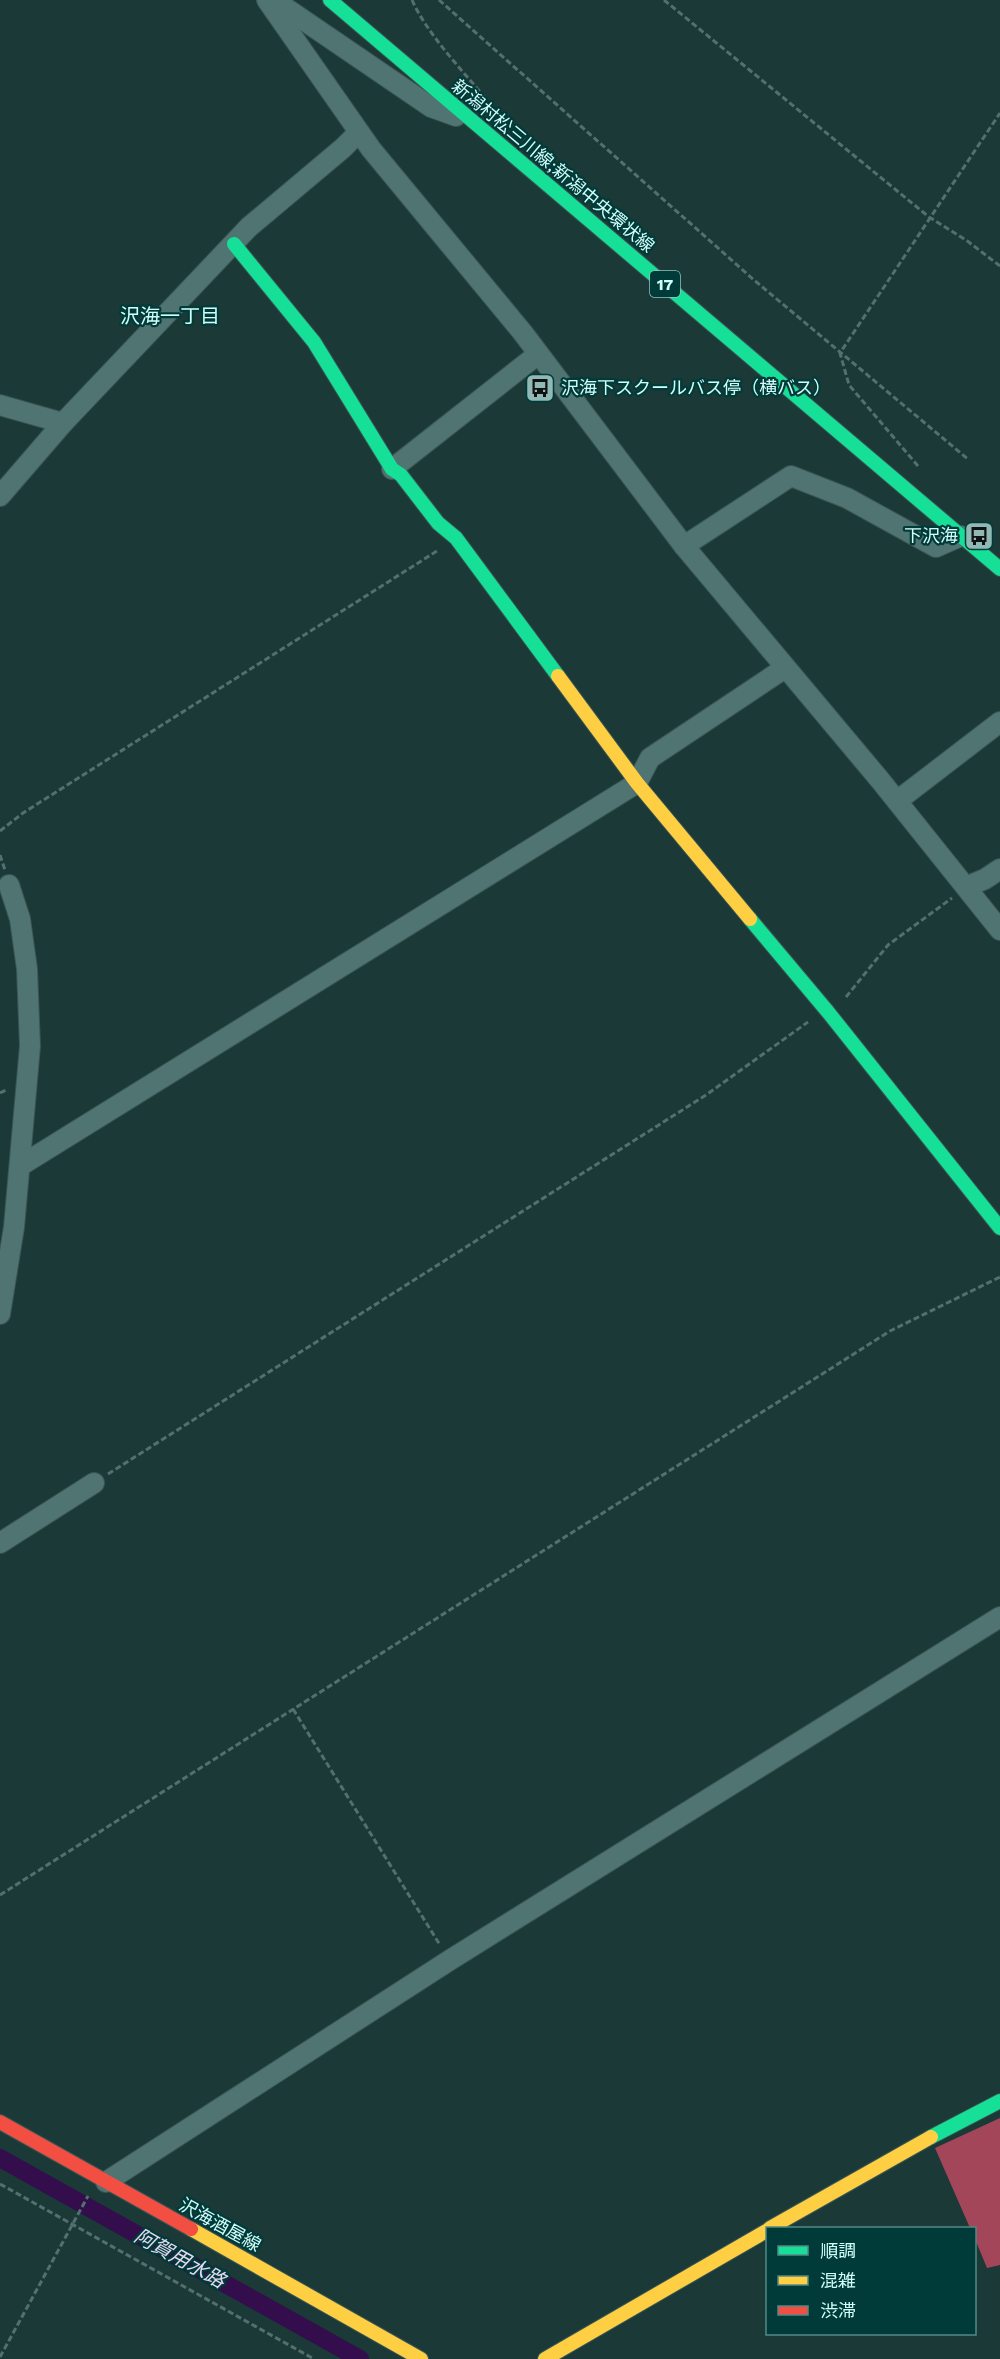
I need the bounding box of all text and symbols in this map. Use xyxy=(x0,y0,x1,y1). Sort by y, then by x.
street label: 新潟村松三川線;新潟中央環状線 xyxy=(448,75,659,256)
road number: 17 xyxy=(650,271,680,297)
district label: 沢海一丁目 xyxy=(120,304,220,328)
bus stop icon: 沢海下スクールバス停（横バス） xyxy=(524,372,556,404)
place label: 沢海下スクールバス停（横バス） xyxy=(561,377,831,398)
bus stop icon: 下沢海 xyxy=(963,520,995,552)
place label: 下沢海 xyxy=(904,525,958,546)
street label: 沢海酒屋線 xyxy=(176,2194,265,2256)
water label: 阿賀用水路 xyxy=(130,2223,231,2294)
legend xyxy=(766,2227,976,2335)
text: 順調 xyxy=(820,2240,856,2261)
text: 混雑 xyxy=(820,2270,856,2291)
text: 渋滞 xyxy=(820,2300,856,2321)

